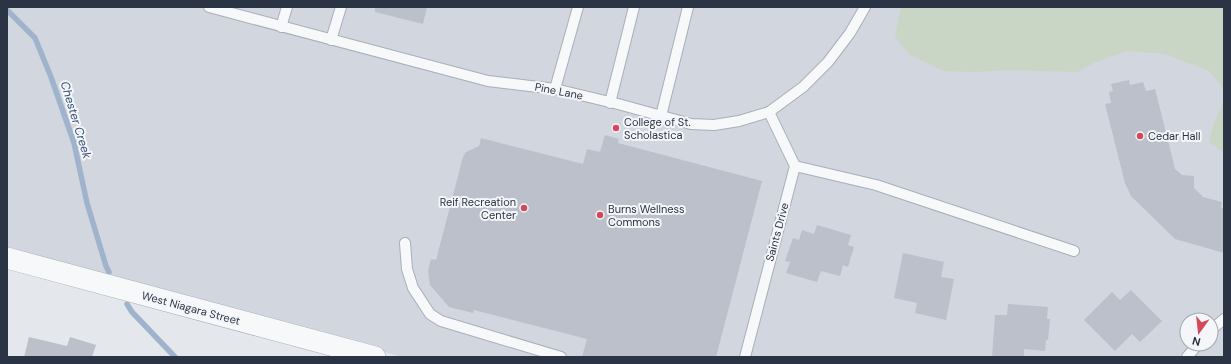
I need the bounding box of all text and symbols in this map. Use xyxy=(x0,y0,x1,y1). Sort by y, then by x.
water label: Chester Creek xyxy=(57,79,96,161)
street label: Pine Lane xyxy=(534,79,584,103)
place label: College of St. Scholastica xyxy=(624,115,691,142)
marker: College of St. Scholastica xyxy=(611,123,621,133)
place label: Cedar Hall xyxy=(1148,129,1200,143)
marker: Cedar Hall xyxy=(1135,131,1145,141)
place label: Reif Recreation Center xyxy=(440,195,516,222)
street label: Saints Drive xyxy=(762,201,792,263)
place label: Burns Wellness Commons xyxy=(608,202,685,229)
marker: Reif Recreation Center xyxy=(519,203,529,213)
marker: Burns Wellness Commons xyxy=(595,210,605,220)
street label: West Niagara Street xyxy=(140,288,242,328)
north arrow xyxy=(1179,312,1219,352)
text: N xyxy=(1191,334,1202,349)

